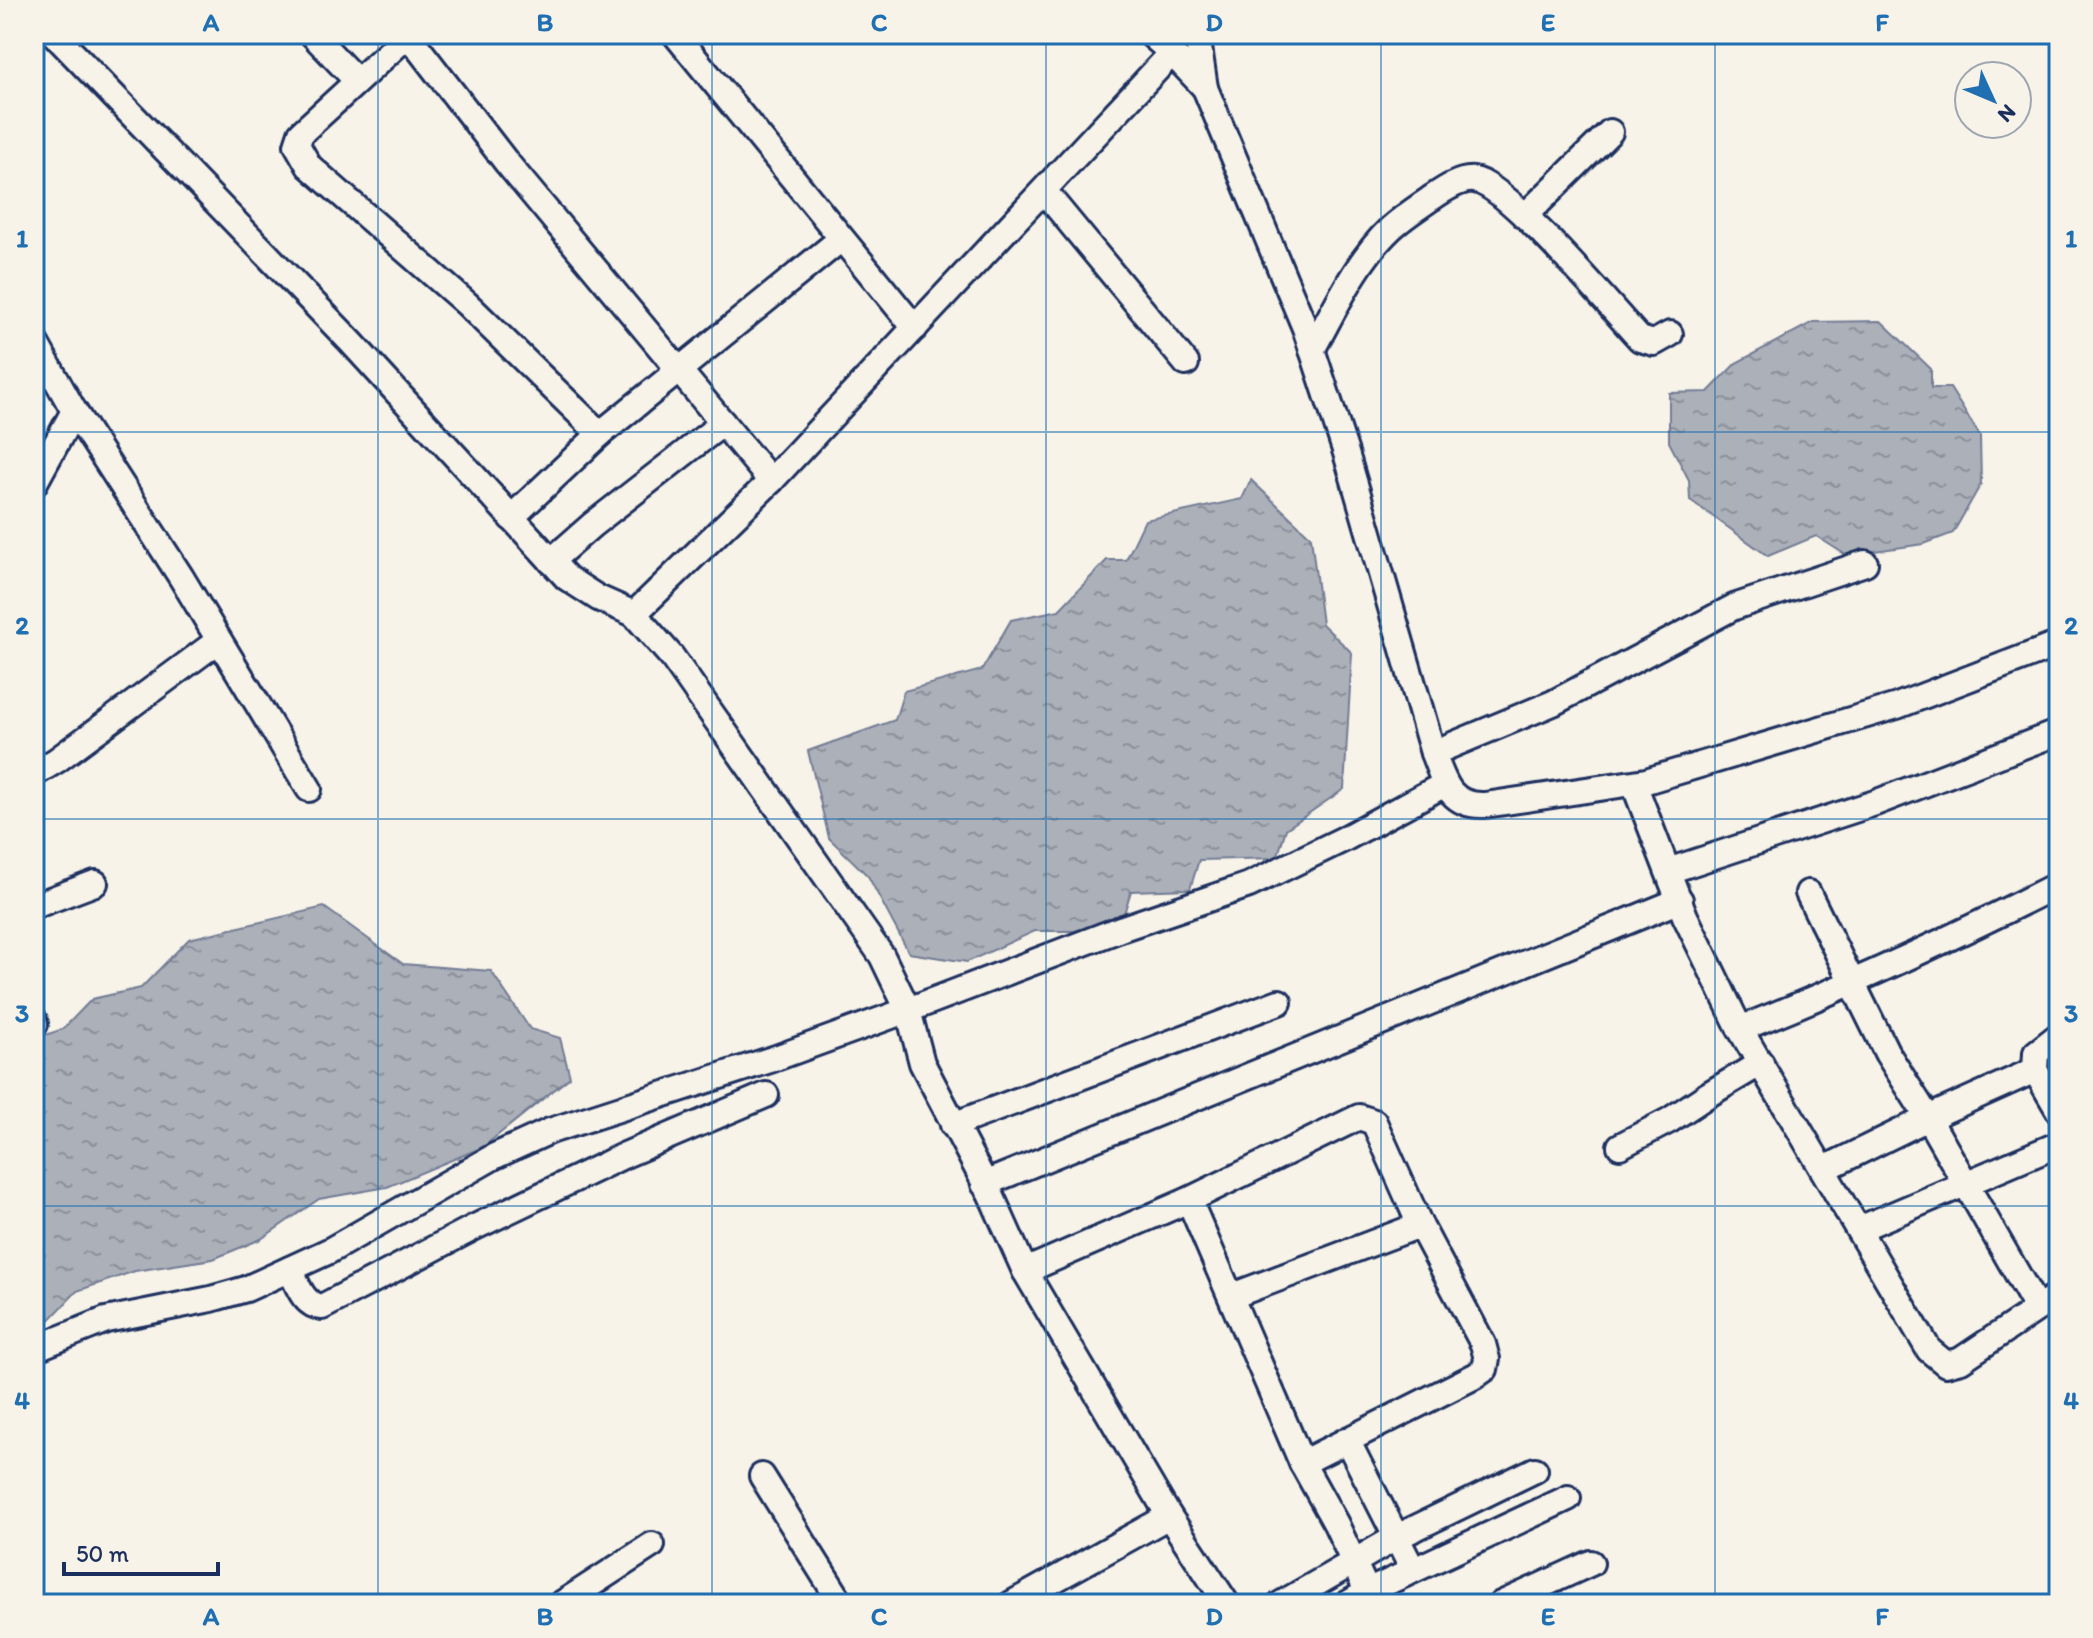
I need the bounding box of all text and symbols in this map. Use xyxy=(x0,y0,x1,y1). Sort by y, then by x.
text: A xyxy=(202,6,220,38)
text: B xyxy=(537,6,554,38)
text: C xyxy=(871,6,888,38)
text: D xyxy=(1205,6,1223,38)
text: E xyxy=(1541,6,1555,38)
text: F xyxy=(1875,6,1889,38)
north arrow xyxy=(1953,60,2033,140)
text: N xyxy=(1992,99,2022,128)
text: 1 xyxy=(16,222,28,254)
text: 1 xyxy=(2065,222,2077,254)
text: 2 xyxy=(15,609,29,641)
text: 2 xyxy=(2064,609,2078,641)
text: 3 xyxy=(15,997,29,1029)
text: 3 xyxy=(2064,997,2078,1029)
text: 4 xyxy=(14,1384,30,1416)
text: 4 xyxy=(2063,1384,2079,1416)
scale bar xyxy=(64,1526,218,1576)
text: 50 m xyxy=(76,1539,129,1568)
text: A xyxy=(202,1600,220,1632)
text: B xyxy=(537,1600,554,1632)
text: C xyxy=(871,1600,888,1632)
text: D xyxy=(1205,1600,1223,1632)
text: E xyxy=(1541,1600,1555,1632)
text: F xyxy=(1875,1600,1889,1632)

